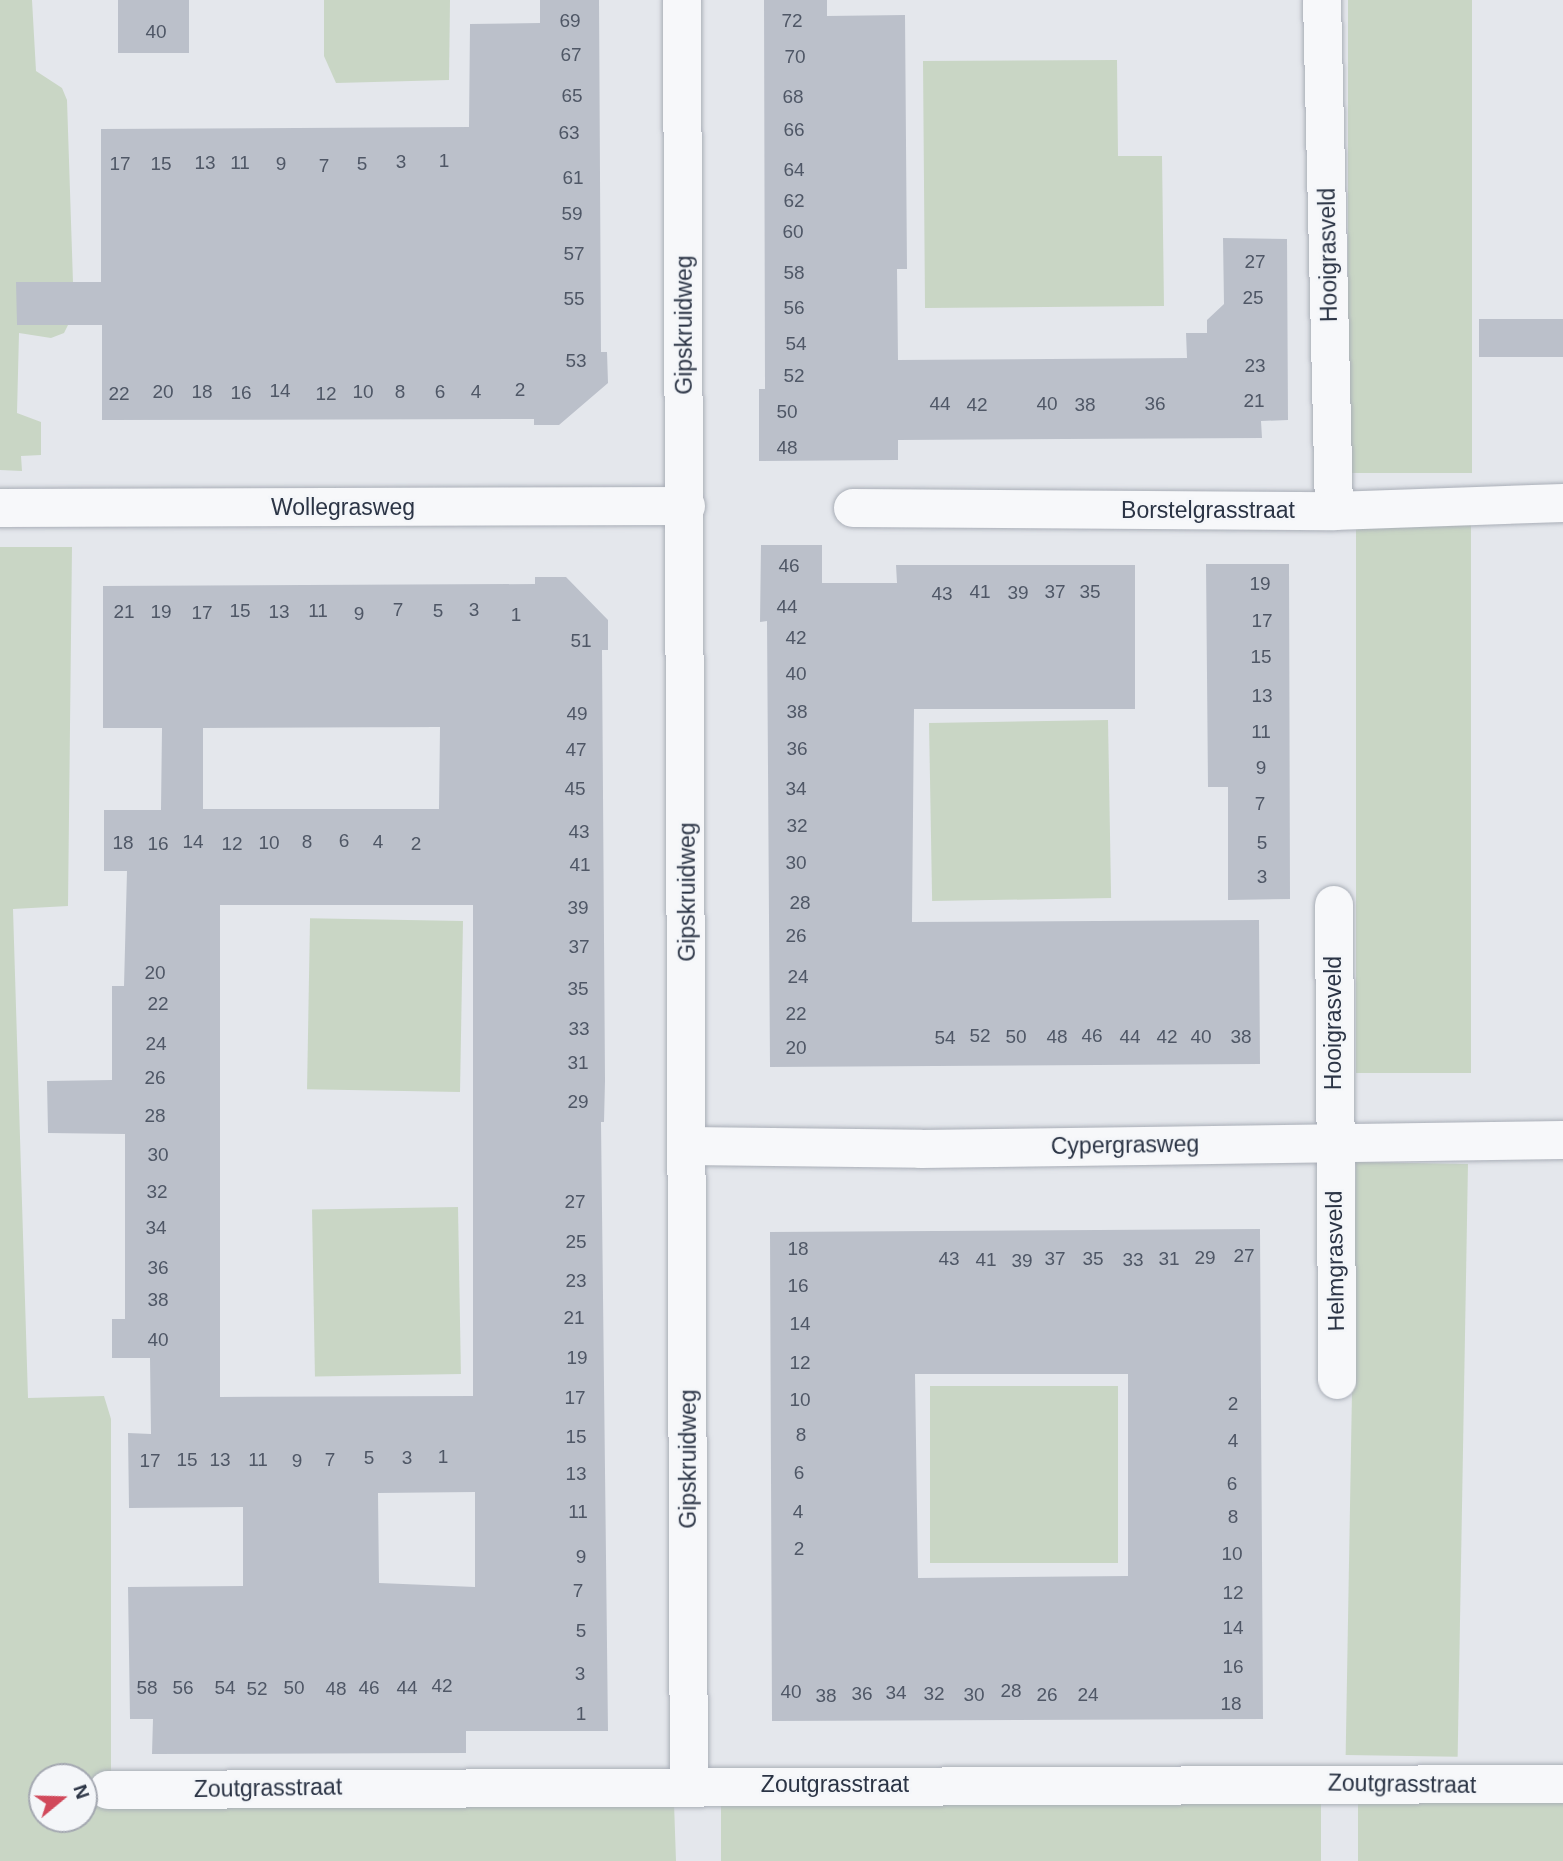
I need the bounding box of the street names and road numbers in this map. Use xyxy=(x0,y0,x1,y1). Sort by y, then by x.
street label: Hooigrasveld xyxy=(1313,188,1343,322)
street label: Gipskruidweg xyxy=(670,255,698,395)
street label: Wollegrasweg xyxy=(271,493,415,521)
street label: Borstelgrasstraat xyxy=(1121,496,1295,524)
street label: Gipskruidweg xyxy=(673,822,701,962)
street label: Hooigrasveld xyxy=(1319,956,1347,1090)
street label: Cypergrasweg xyxy=(1051,1130,1199,1160)
street label: Helmgrasveld xyxy=(1320,1190,1350,1332)
street label: Gipskruidweg xyxy=(674,1389,702,1529)
street label: Zoutgrasstraat xyxy=(1328,1769,1476,1799)
street label: Zoutgrasstraat xyxy=(761,1770,909,1798)
street label: Zoutgrasstraat xyxy=(194,1773,342,1803)

